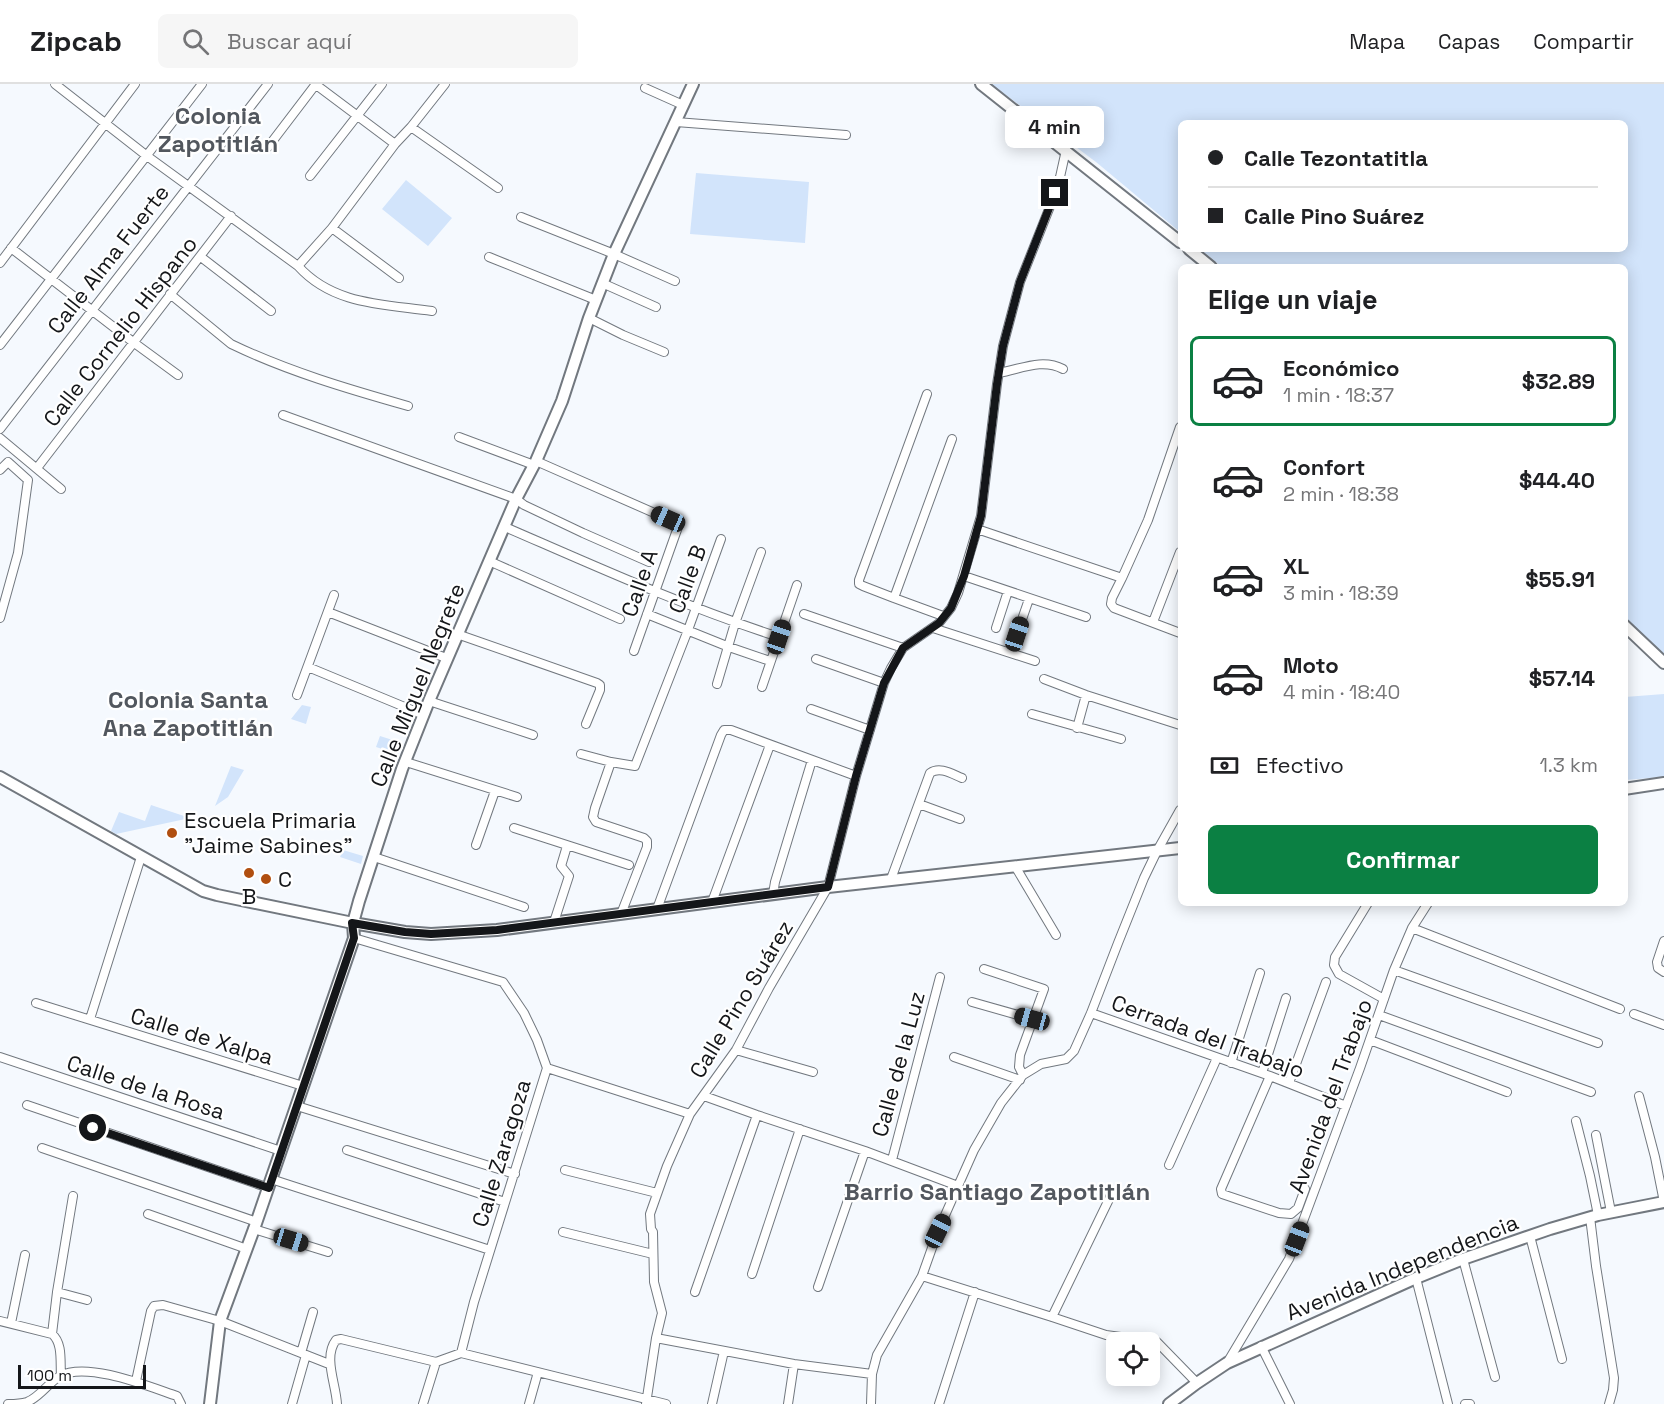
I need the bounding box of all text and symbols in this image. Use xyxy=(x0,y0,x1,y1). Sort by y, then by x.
search box xyxy=(158,14,578,68)
text: Zipcab xyxy=(30,23,122,59)
icon: search xyxy=(179,25,212,58)
text: Buscar aquí xyxy=(227,27,352,55)
text: Mapa xyxy=(1349,28,1405,55)
text: Capas xyxy=(1438,28,1500,55)
text: Compartir xyxy=(1533,28,1634,55)
district label: Colonia Zapotitlán xyxy=(158,100,278,159)
callout: 4 min xyxy=(1006,106,1104,148)
text: 4 min xyxy=(1028,114,1081,140)
text: Calle Tezontatitla xyxy=(1244,144,1428,172)
street label: Calle Alma Fuerte xyxy=(41,179,175,339)
route end xyxy=(1041,179,1068,206)
text: Calle Pino Suárez xyxy=(1244,202,1424,230)
street label: Calle Cornelio Hispano xyxy=(37,230,203,432)
text: Elige un viaje xyxy=(1208,282,1378,317)
icon: car xyxy=(1211,354,1265,408)
text: Económico xyxy=(1283,354,1400,382)
text: $32.89 xyxy=(1522,367,1595,395)
text: 1 min · 18:37 xyxy=(1283,382,1394,408)
icon: car xyxy=(1211,453,1265,507)
text: Confort xyxy=(1283,453,1365,481)
text: $44.40 xyxy=(1519,466,1595,494)
text: 2 min · 18:38 xyxy=(1283,481,1399,507)
car xyxy=(648,503,688,535)
street label: Calle B xyxy=(662,541,712,617)
street label: Calle A xyxy=(614,545,664,621)
icon: car xyxy=(1211,552,1265,606)
text: XL xyxy=(1283,552,1309,580)
text: $55.91 xyxy=(1525,565,1595,593)
street label: Calle Miguel Negrete xyxy=(363,579,471,791)
text: 3 min · 18:39 xyxy=(1283,580,1399,606)
car xyxy=(1003,614,1031,654)
car xyxy=(765,617,793,657)
icon: car xyxy=(1211,651,1265,705)
text: Moto xyxy=(1283,651,1339,679)
text: $57.14 xyxy=(1529,664,1595,692)
text: 4 min · 18:40 xyxy=(1283,679,1400,705)
district label: Colonia Santa Ana Zapotitlán xyxy=(103,684,273,743)
icon: cash xyxy=(1208,749,1241,782)
text: Efectivo xyxy=(1256,751,1344,779)
text: 1.3 km xyxy=(1539,752,1598,778)
place label: Escuela Primaria "Jaime Sabines" xyxy=(184,806,356,859)
button: Confirmar xyxy=(1208,825,1598,894)
marker: Escuela Primaria "Jaime Sabines" xyxy=(165,826,179,840)
place label: C xyxy=(278,865,292,893)
marker: B xyxy=(242,866,256,880)
marker: C xyxy=(259,872,273,886)
place label: B xyxy=(242,882,256,910)
street label: Calle Pino Suárez xyxy=(683,915,799,1083)
street label: Calle de la Luz xyxy=(865,988,931,1140)
street label: Cerrada del Trabajo xyxy=(1108,988,1308,1084)
street label: Avenida del Trabajo xyxy=(1282,995,1378,1197)
street label: Calle de Xalpa xyxy=(127,1001,277,1071)
car xyxy=(1012,1006,1052,1032)
street label: Calle de la Rosa xyxy=(63,1048,229,1126)
street label: Calle Zaragoza xyxy=(465,1075,537,1230)
route start xyxy=(79,1114,106,1141)
district label: Barrio Santiago Zapotitlán xyxy=(844,1176,1150,1207)
street label: Avenida Independencia xyxy=(1282,1207,1522,1326)
car xyxy=(922,1211,954,1251)
car xyxy=(1282,1219,1312,1259)
car xyxy=(271,1226,311,1254)
map controls xyxy=(1106,1332,1160,1386)
button: locate xyxy=(1106,1332,1160,1386)
scale bar xyxy=(18,1362,146,1390)
text: 100 m xyxy=(27,1365,72,1386)

